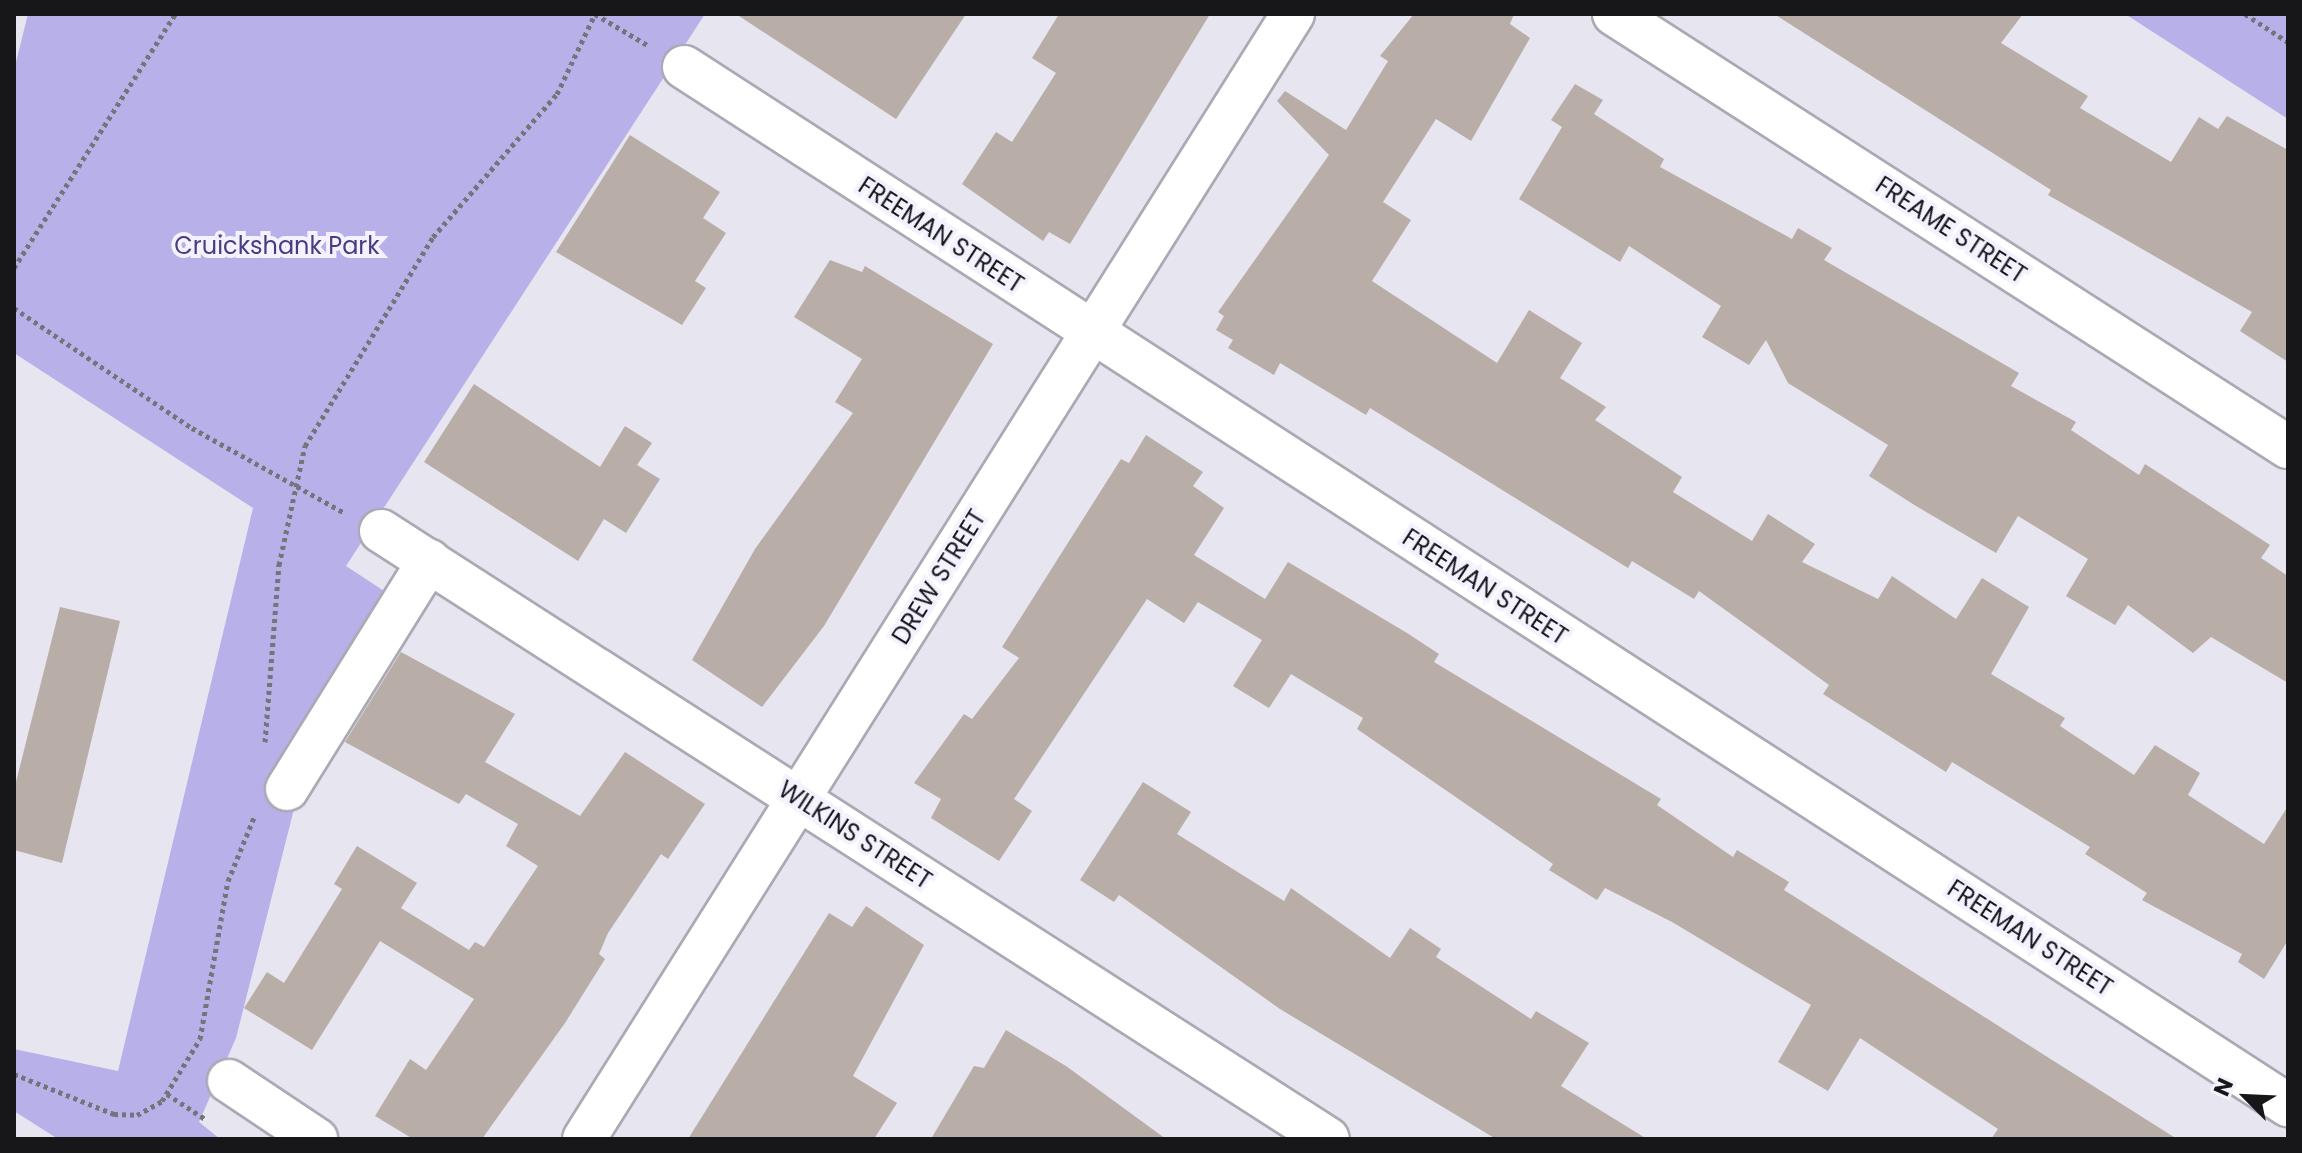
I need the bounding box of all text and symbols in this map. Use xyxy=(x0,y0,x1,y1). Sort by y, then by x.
street label: FREEMAN STREET xyxy=(853,171,1029,299)
street label: FREAME STREET xyxy=(1870,171,2032,289)
park label: Cruickshank Park xyxy=(174,232,380,260)
street label: DREW STREET xyxy=(886,505,992,649)
street label: FREEMAN STREET xyxy=(1397,523,1573,651)
street label: WILKINS STREET xyxy=(773,775,937,895)
street label: FREEMAN STREET xyxy=(1942,874,2118,1002)
north arrow xyxy=(2206,1057,2286,1137)
text: N xyxy=(2206,1073,2241,1101)

